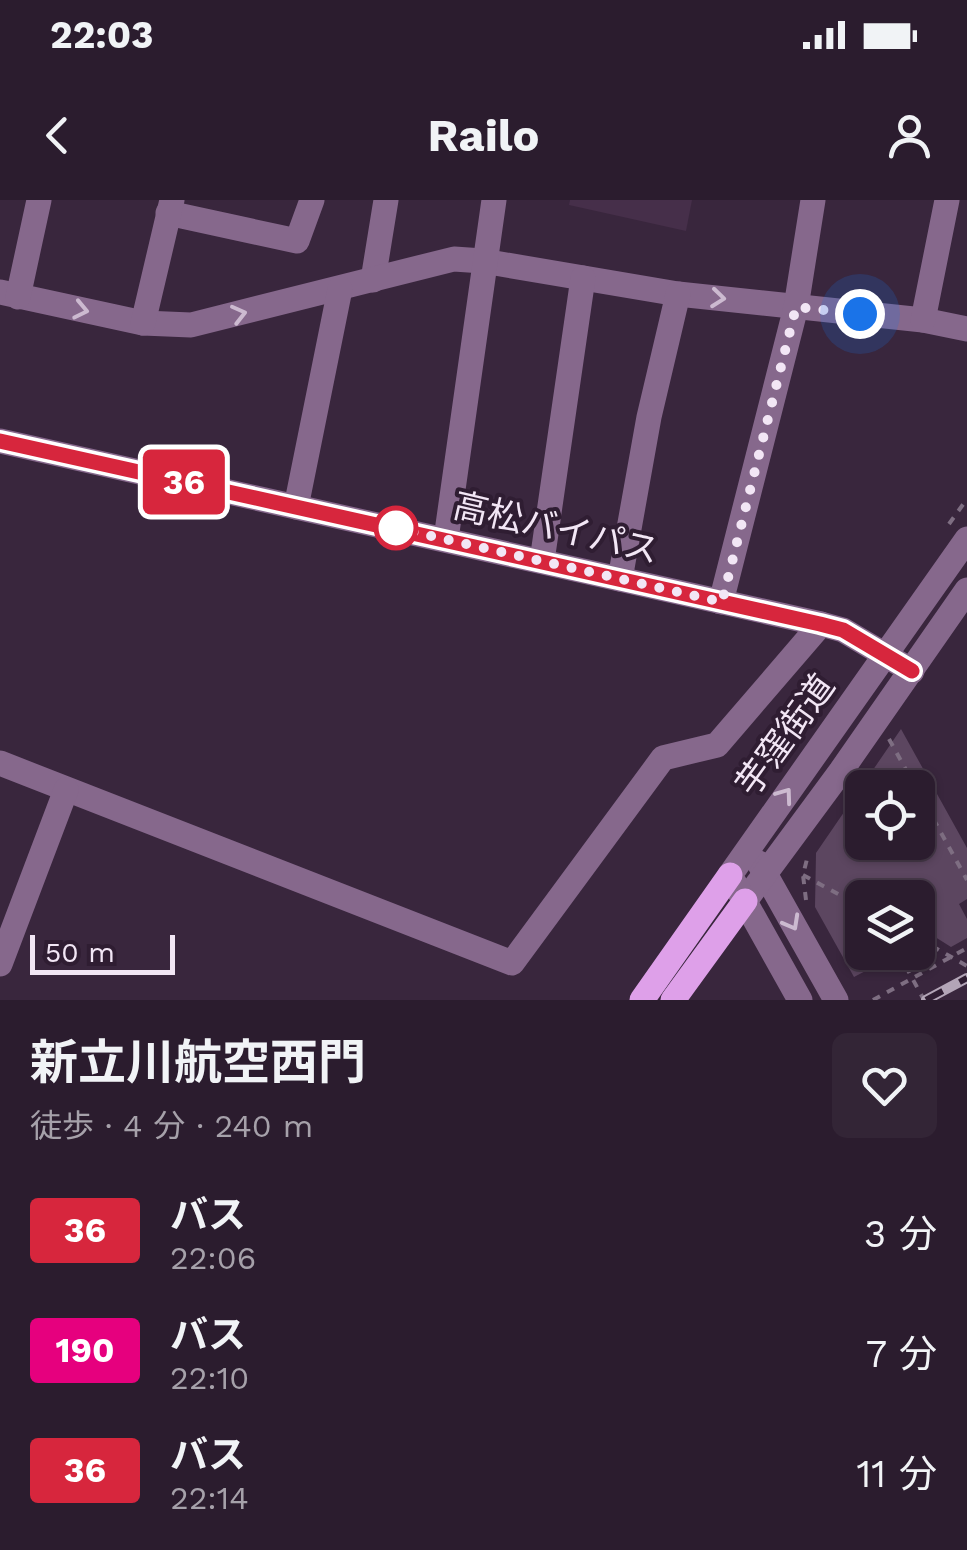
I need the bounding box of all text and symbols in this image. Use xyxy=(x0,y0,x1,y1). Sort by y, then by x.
text: 22:03 xyxy=(50,13,153,57)
icon: back xyxy=(30,108,85,163)
icon: person xyxy=(882,108,937,163)
text: Railo xyxy=(428,109,539,162)
one-way arrow xyxy=(710,287,726,308)
your location xyxy=(835,289,885,339)
one-way arrow xyxy=(72,298,89,319)
one-way arrow xyxy=(230,304,247,325)
line badge: 36 xyxy=(139,450,229,514)
text: 36 xyxy=(163,461,205,503)
street label: 高松バイパス xyxy=(449,484,663,572)
unlabelled marker xyxy=(375,507,417,549)
street label: 芋窪街道 xyxy=(727,666,843,804)
map controls xyxy=(845,770,935,970)
button: locate xyxy=(845,770,935,860)
one-way arrow xyxy=(773,787,791,806)
button: layers xyxy=(845,880,935,970)
one-way arrow xyxy=(780,912,800,930)
scale bar xyxy=(30,930,175,974)
text: 50 m xyxy=(45,936,115,969)
button: heart xyxy=(832,1033,937,1138)
text: 新立川航空西門 xyxy=(30,1034,366,1091)
text: 徒歩 · 4 分 · 240 m xyxy=(30,1107,313,1145)
text: バス xyxy=(170,1193,246,1237)
text: 36 xyxy=(64,1209,106,1251)
text: 3 分 xyxy=(864,1212,937,1256)
text: 22:06 xyxy=(170,1239,256,1277)
text: バス xyxy=(170,1313,246,1357)
text: 190 xyxy=(55,1329,115,1371)
text: 7 分 xyxy=(866,1332,937,1376)
text: 22:10 xyxy=(170,1359,249,1397)
text: バス xyxy=(170,1433,246,1477)
text: 36 xyxy=(64,1449,106,1491)
text: 11 分 xyxy=(856,1452,937,1496)
text: 22:14 xyxy=(170,1479,249,1517)

